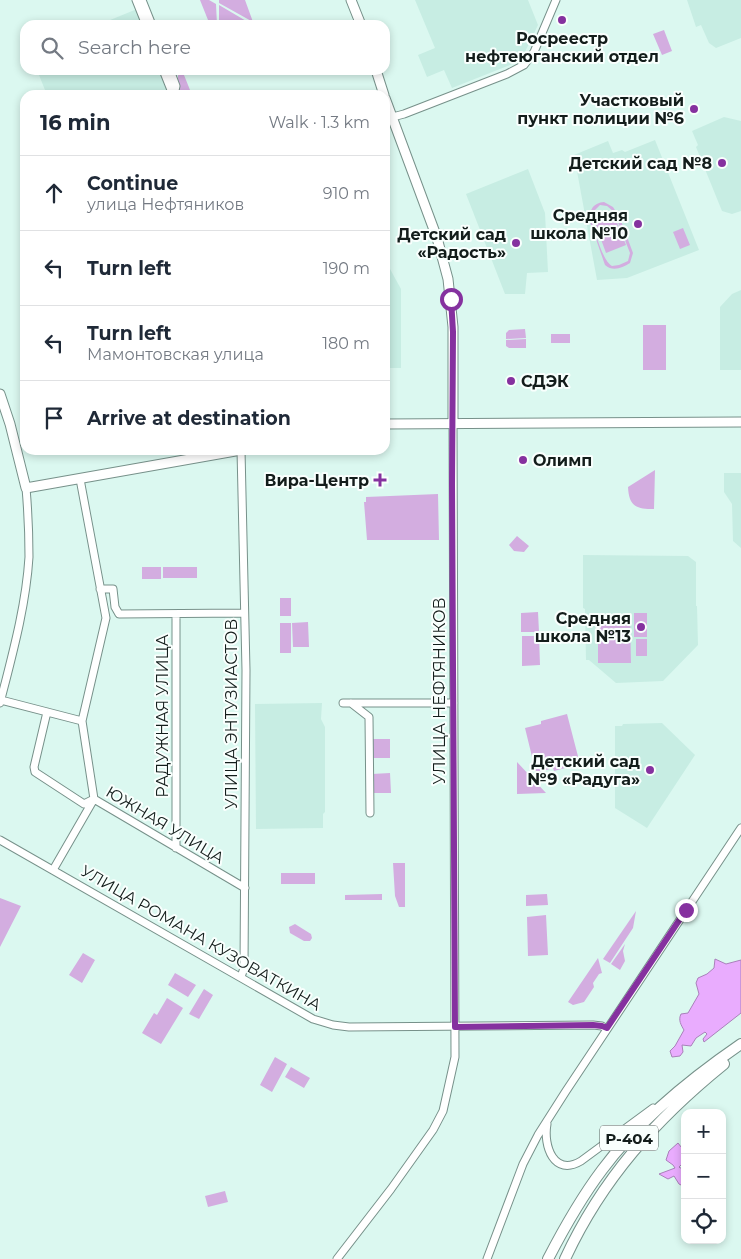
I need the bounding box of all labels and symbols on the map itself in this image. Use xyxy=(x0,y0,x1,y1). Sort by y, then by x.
marker: Росреестр нефтеюганский отдел xyxy=(556,14,568,26)
place label: Росреестр нефтеюганский отдел xyxy=(465,29,659,66)
place label: Участковый пункт полиции №6 xyxy=(517,91,684,128)
marker: Участковый пункт полиции №6 xyxy=(688,103,700,115)
place label: Детский сад №8 xyxy=(569,154,712,173)
marker: Детский сад №8 xyxy=(716,157,728,169)
place label: Средняя школа №10 xyxy=(530,206,628,243)
marker: Средняя школа №10 xyxy=(632,218,644,230)
place label: Детский сад «Радость» xyxy=(397,225,506,262)
marker: Детский сад «Радость» xyxy=(510,237,522,249)
route start xyxy=(440,288,463,311)
place label: СДЭК xyxy=(521,372,569,391)
marker: СДЭК xyxy=(505,375,517,387)
place label: Олимп xyxy=(533,451,592,470)
marker: Олимп xyxy=(517,454,529,466)
place label: Вира-Центр xyxy=(265,471,369,490)
marker: Вира-Центр xyxy=(373,473,387,487)
street label: УЛИЦА НЕФТЯНИКОВ xyxy=(430,597,449,785)
place label: Средняя школа №13 xyxy=(535,609,631,646)
street label: УЛИЦА ЭНТУЗИАСТОВ xyxy=(222,619,241,809)
marker: Средняя школа №13 xyxy=(635,621,647,633)
street label: РАДУЖНАЯ УЛИЦА xyxy=(153,634,172,798)
place label: Детский сад №9 «Радуга» xyxy=(527,752,640,789)
marker: Детский сад №9 «Радуга» xyxy=(644,764,656,776)
street label: ЮЖНАЯ УЛИЦА xyxy=(102,782,228,868)
street label: УЛИЦА РОМАНА КУЗОВАТКИНА xyxy=(78,861,325,1015)
route end xyxy=(675,899,698,922)
road number: Р-404 xyxy=(600,1126,658,1150)

